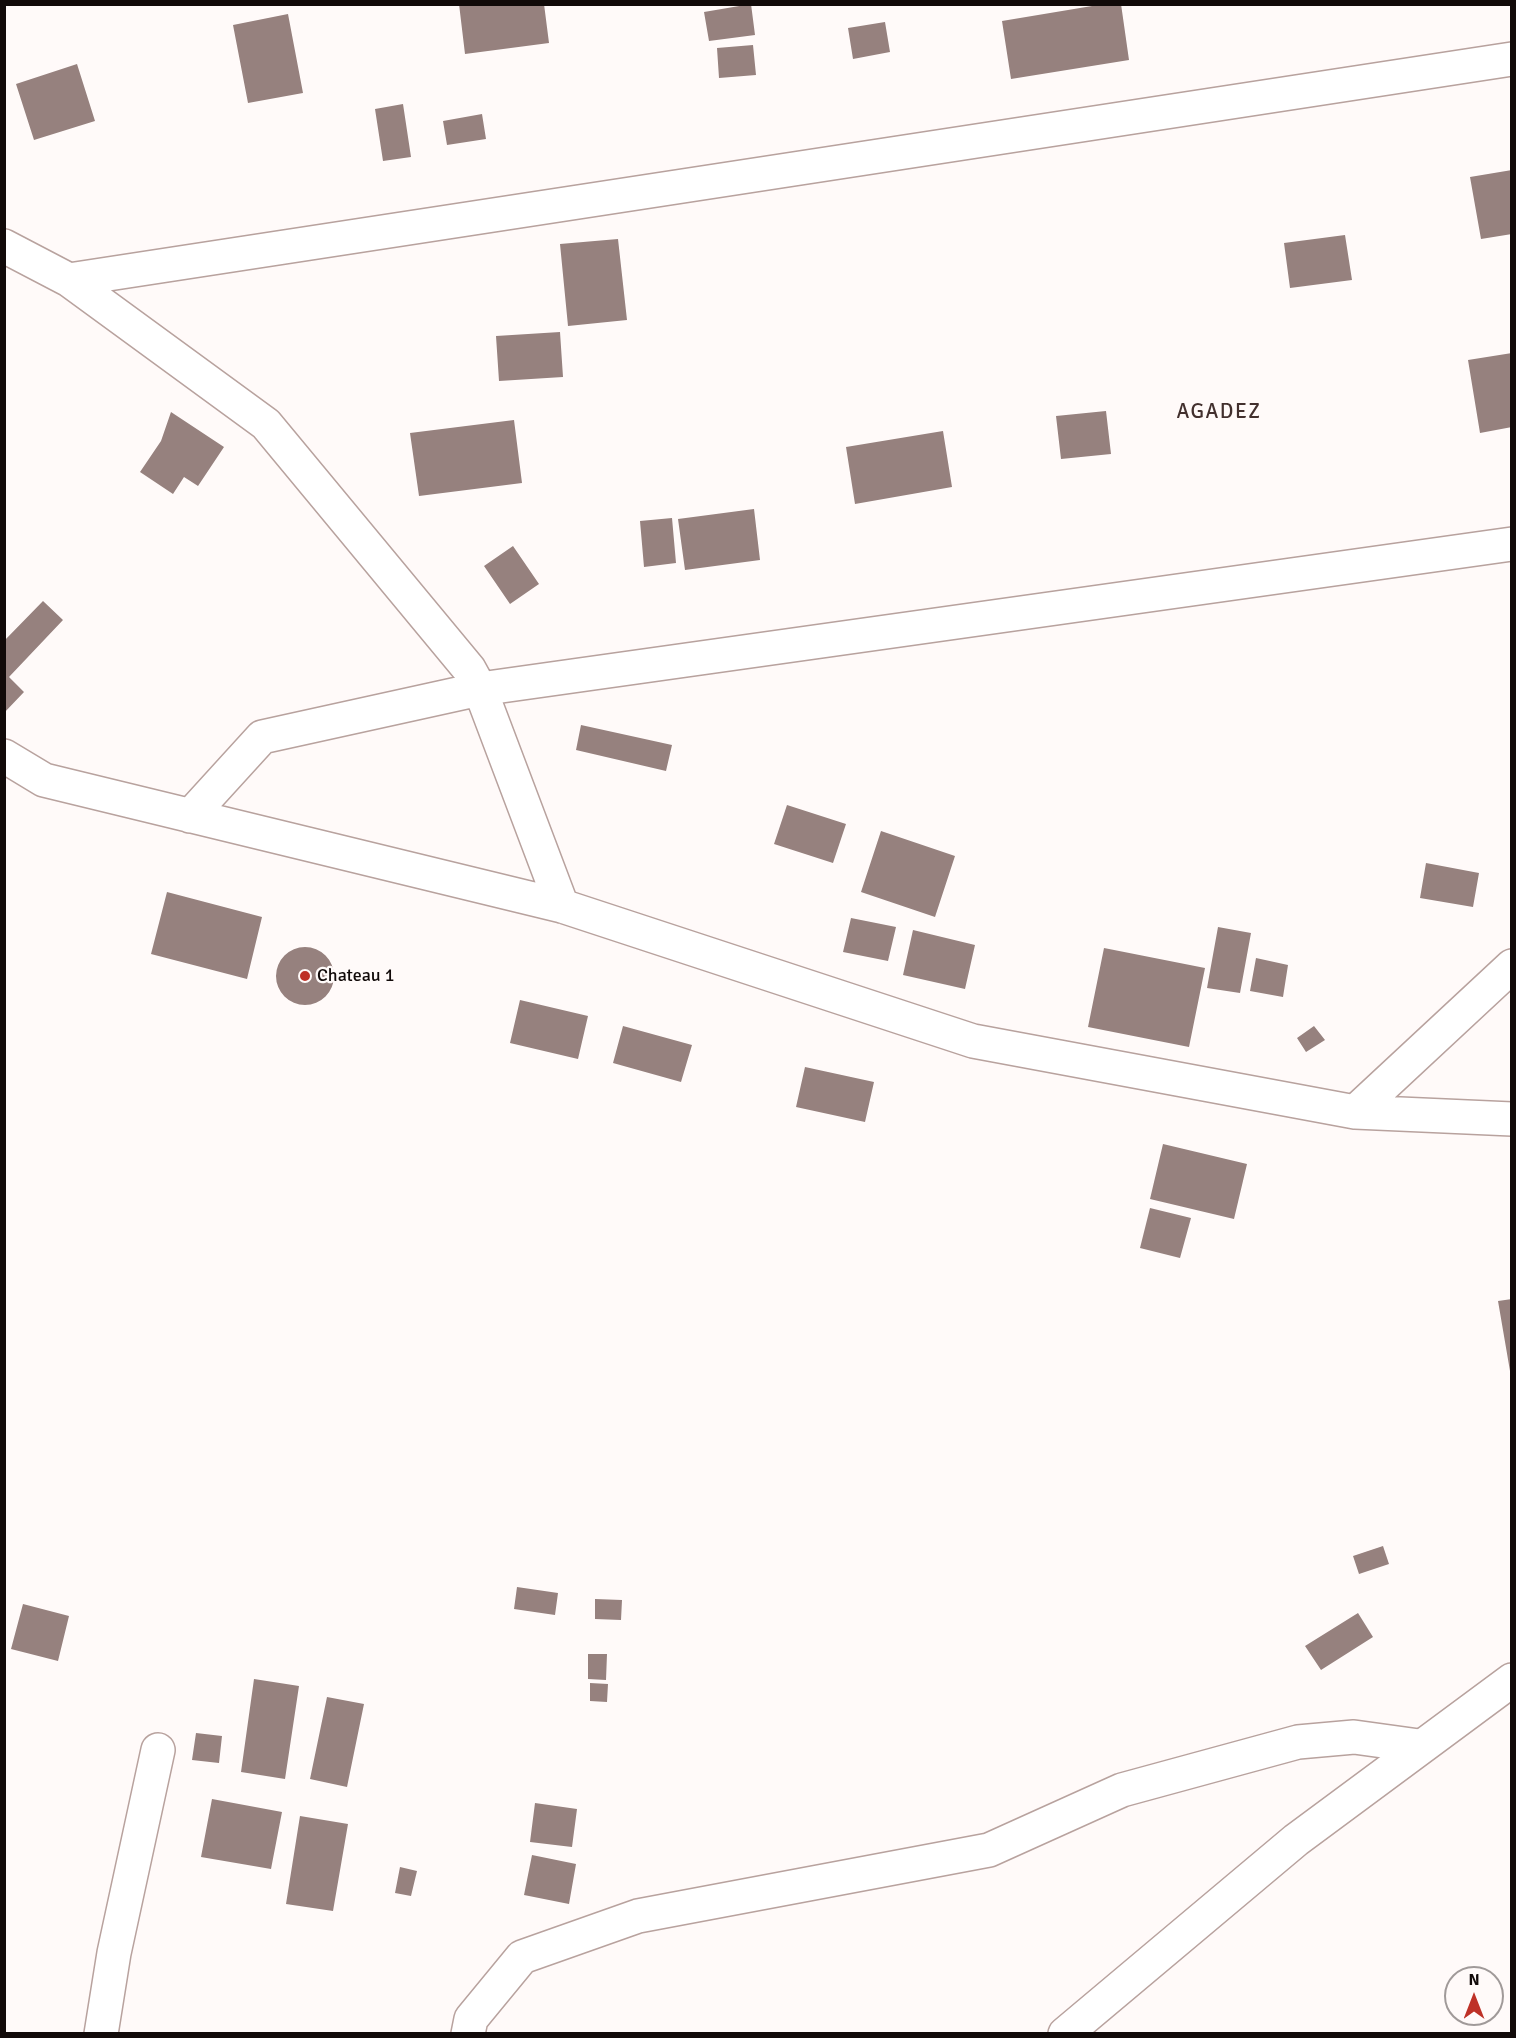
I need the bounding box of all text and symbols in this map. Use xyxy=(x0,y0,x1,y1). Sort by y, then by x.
district label: AGADEZ xyxy=(1176,399,1262,425)
place label: Chateau 1 xyxy=(317,965,394,987)
marker: Chateau 1 xyxy=(298,969,312,983)
north arrow xyxy=(1444,1966,1504,2026)
text: N xyxy=(1468,1970,1480,1990)

